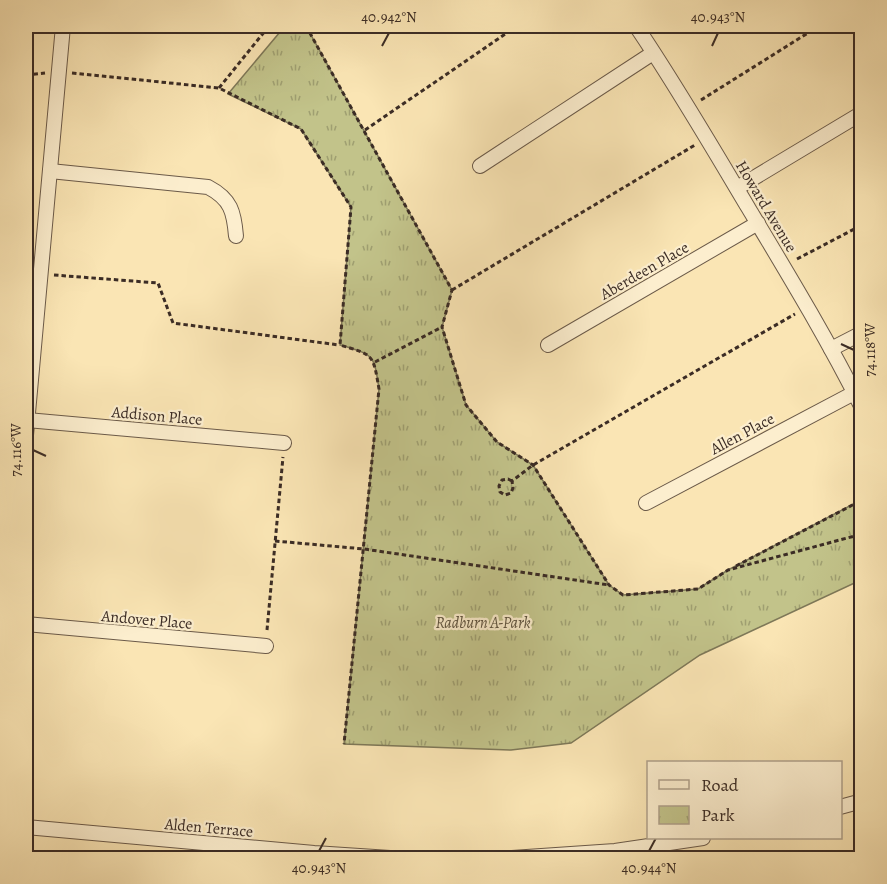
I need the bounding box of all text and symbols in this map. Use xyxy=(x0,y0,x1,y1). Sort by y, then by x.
text: 40.942°N xyxy=(361,7,417,27)
text: 40.943°N xyxy=(691,7,745,27)
street label: Howard Avenue xyxy=(730,157,802,256)
street label: Aberdeen Place xyxy=(595,237,693,306)
text: 74.118°W xyxy=(860,323,880,377)
street label: Addison Place xyxy=(110,401,203,431)
street label: Allen Place xyxy=(706,408,778,460)
text: 74.116°W xyxy=(6,423,26,477)
street label: Andover Place xyxy=(99,605,193,635)
park label: Radburn A-Park xyxy=(435,612,531,634)
legend xyxy=(647,761,842,839)
text: Road xyxy=(701,773,739,797)
text: Park xyxy=(701,803,735,827)
street label: Alden Terrace xyxy=(163,813,254,843)
text: 40.943°N xyxy=(292,858,346,878)
text: 40.944°N xyxy=(621,858,677,878)

